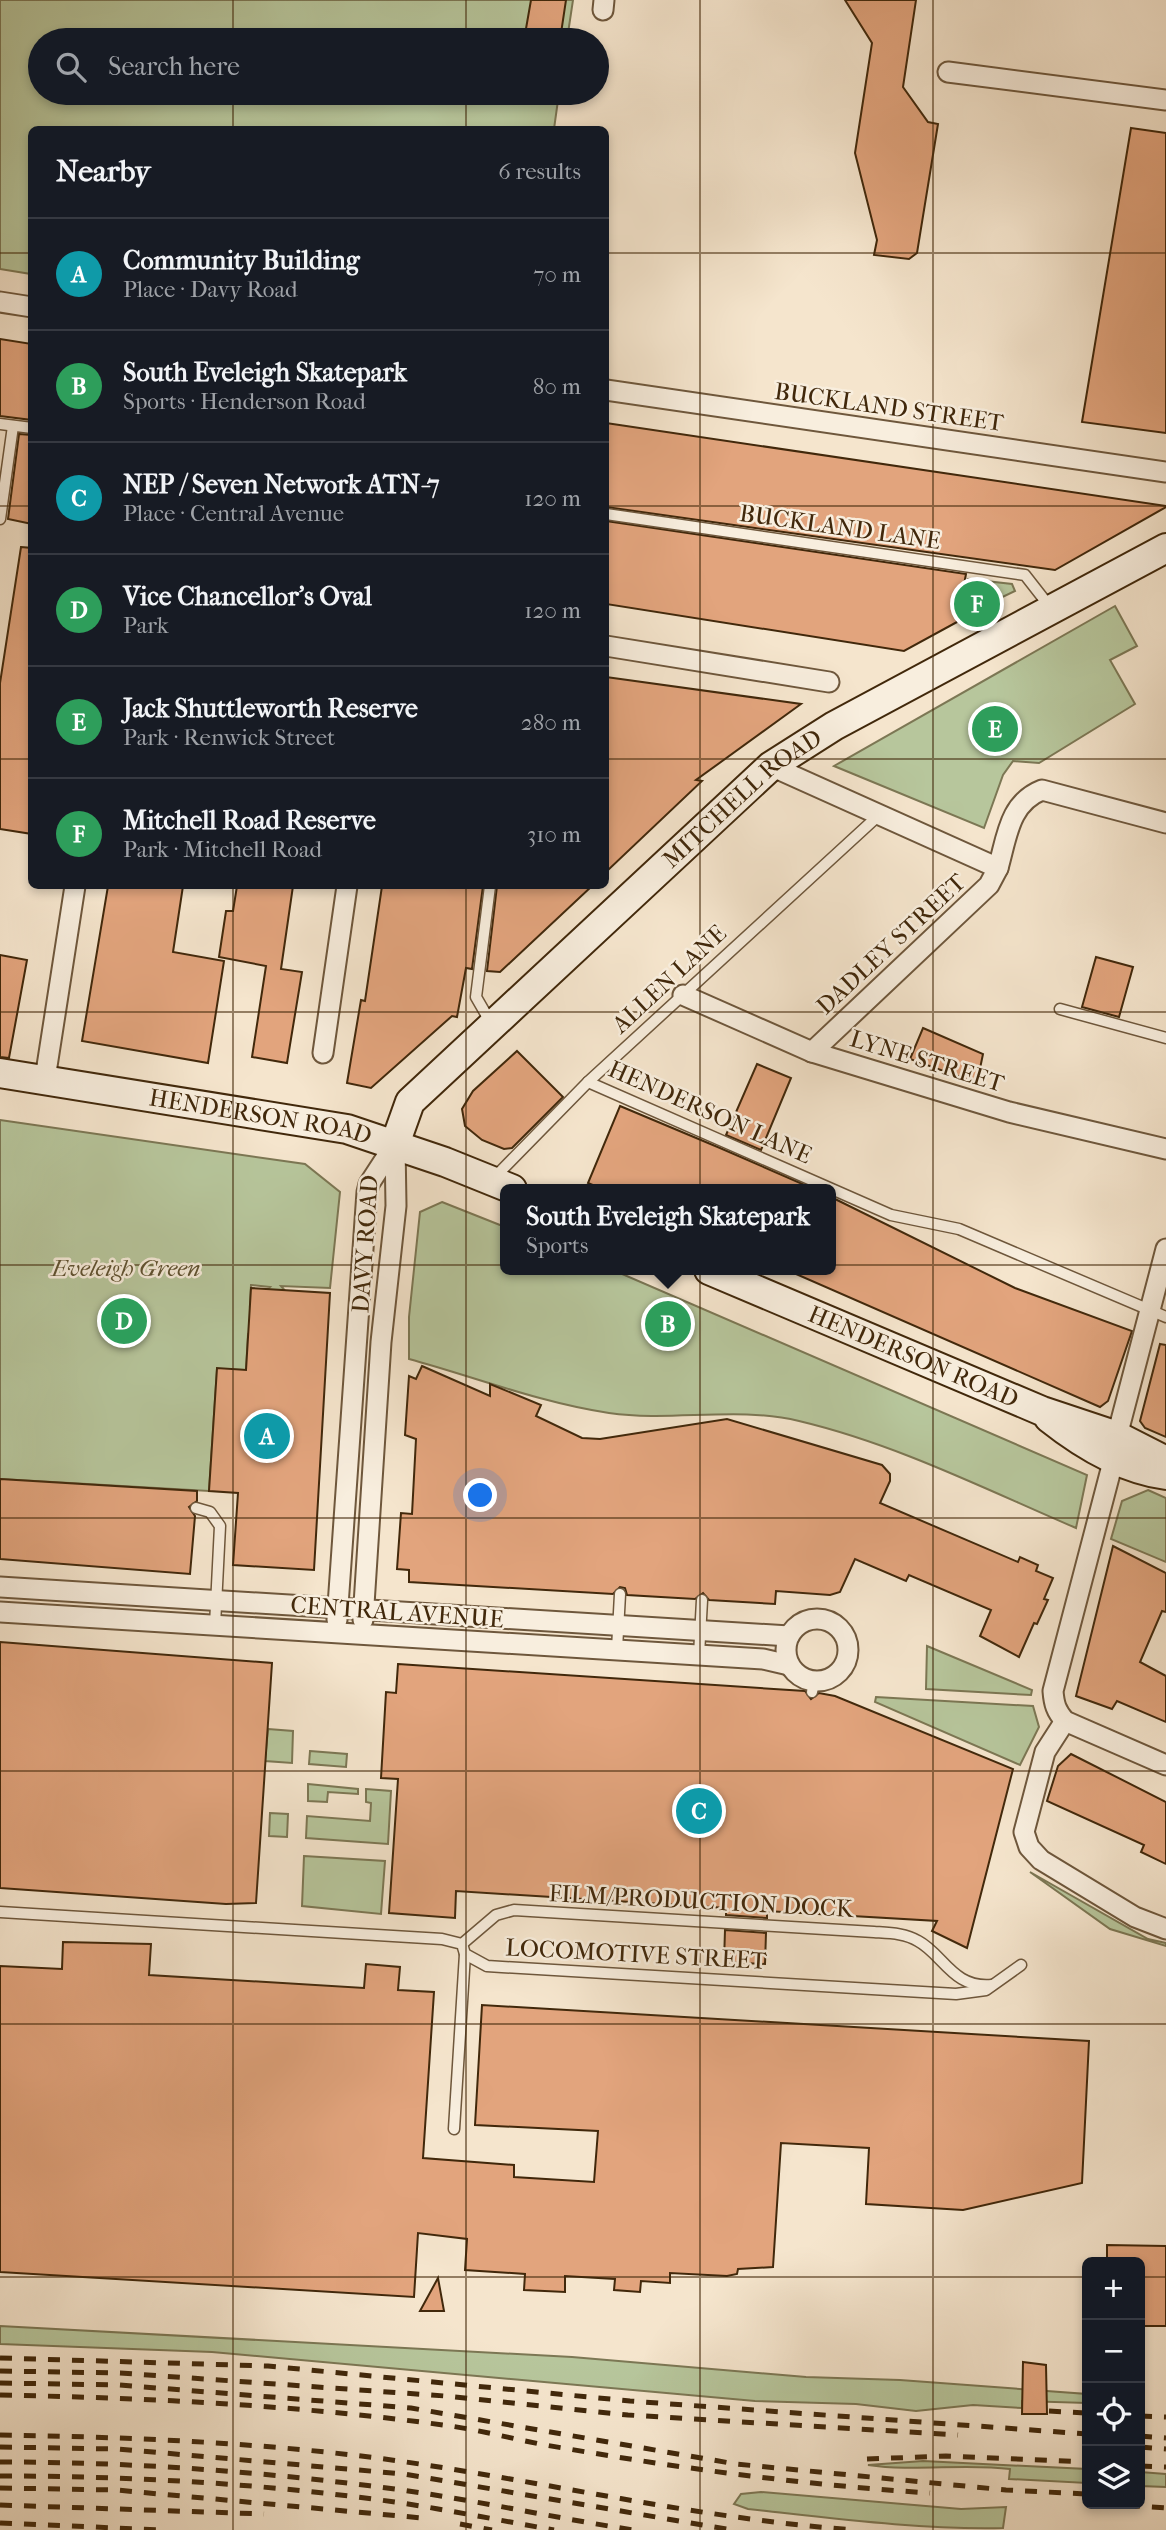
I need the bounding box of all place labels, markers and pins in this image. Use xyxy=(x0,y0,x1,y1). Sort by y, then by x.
pin: F xyxy=(954,578,1000,630)
pin: E xyxy=(972,703,1018,755)
pin: D xyxy=(101,1295,147,1347)
pin: B xyxy=(645,1298,691,1350)
pin: A xyxy=(244,1410,290,1462)
pin: C xyxy=(676,1785,722,1837)

